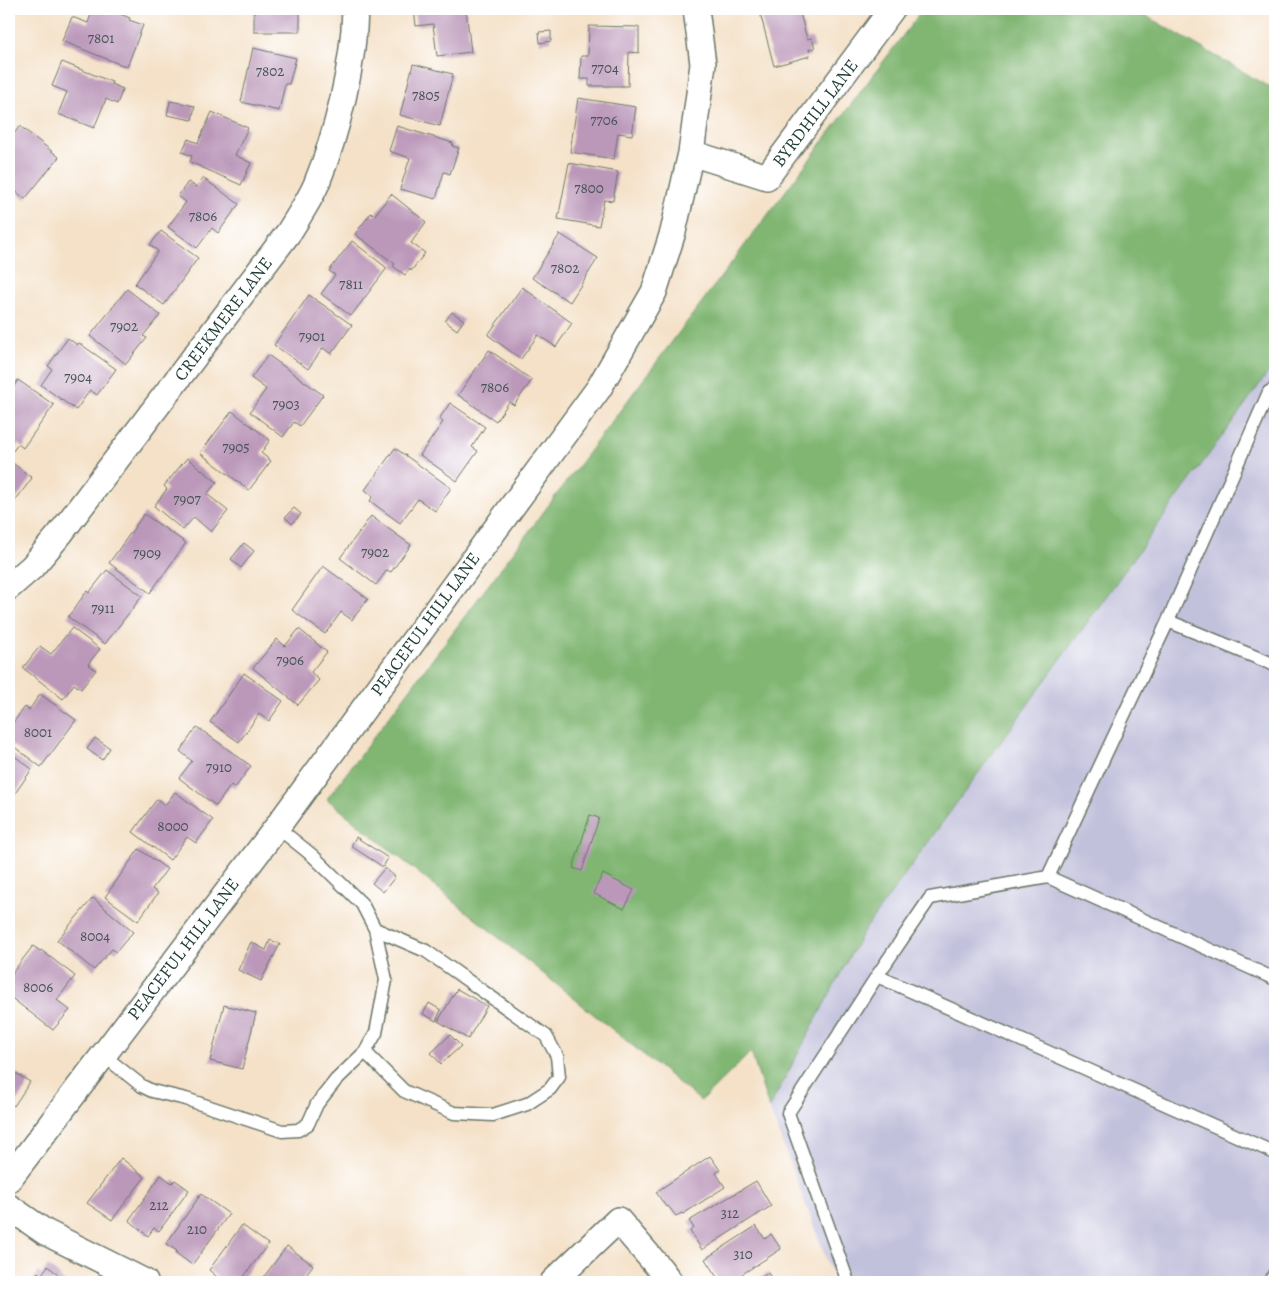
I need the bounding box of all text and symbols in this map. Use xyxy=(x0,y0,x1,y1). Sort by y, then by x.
house number: 7801 xyxy=(88,28,114,48)
street label: BYRDHILL LANE xyxy=(767,54,863,172)
house number: 7704 xyxy=(591,58,619,78)
house number: 7802 xyxy=(256,61,284,81)
house number: 7805 xyxy=(412,85,440,105)
house number: 7706 xyxy=(590,110,618,130)
house number: 7800 xyxy=(574,178,604,198)
house number: 7806 xyxy=(189,206,217,226)
street label: CREEKMERE LANE xyxy=(168,252,278,386)
house number: 7802 xyxy=(551,258,579,278)
house number: 7811 xyxy=(339,274,363,294)
house number: 7902 xyxy=(110,316,138,336)
house number: 7901 xyxy=(299,326,325,346)
house number: 7904 xyxy=(64,367,92,387)
house number: 7806 xyxy=(481,377,509,397)
house number: 7903 xyxy=(272,394,300,414)
house number: 7905 xyxy=(222,437,250,457)
house number: 7907 xyxy=(173,489,201,509)
house number: 7902 xyxy=(361,542,389,562)
house number: 7909 xyxy=(133,543,161,563)
street label: PEACEFUL HILL LANE xyxy=(365,547,485,701)
house number: 7911 xyxy=(91,598,115,618)
house number: 7906 xyxy=(276,650,304,670)
house number: 8001 xyxy=(24,722,52,742)
house number: 7910 xyxy=(206,757,232,777)
house number: 8000 xyxy=(157,816,189,836)
street label: PEACEFUL HILL LANE xyxy=(122,873,244,1025)
house number: 8004 xyxy=(80,926,110,946)
house number: 8006 xyxy=(23,977,53,997)
house number: 212 xyxy=(149,1195,169,1215)
house number: 312 xyxy=(721,1203,739,1223)
house number: 210 xyxy=(187,1219,207,1239)
house number: 310 xyxy=(733,1244,753,1264)

